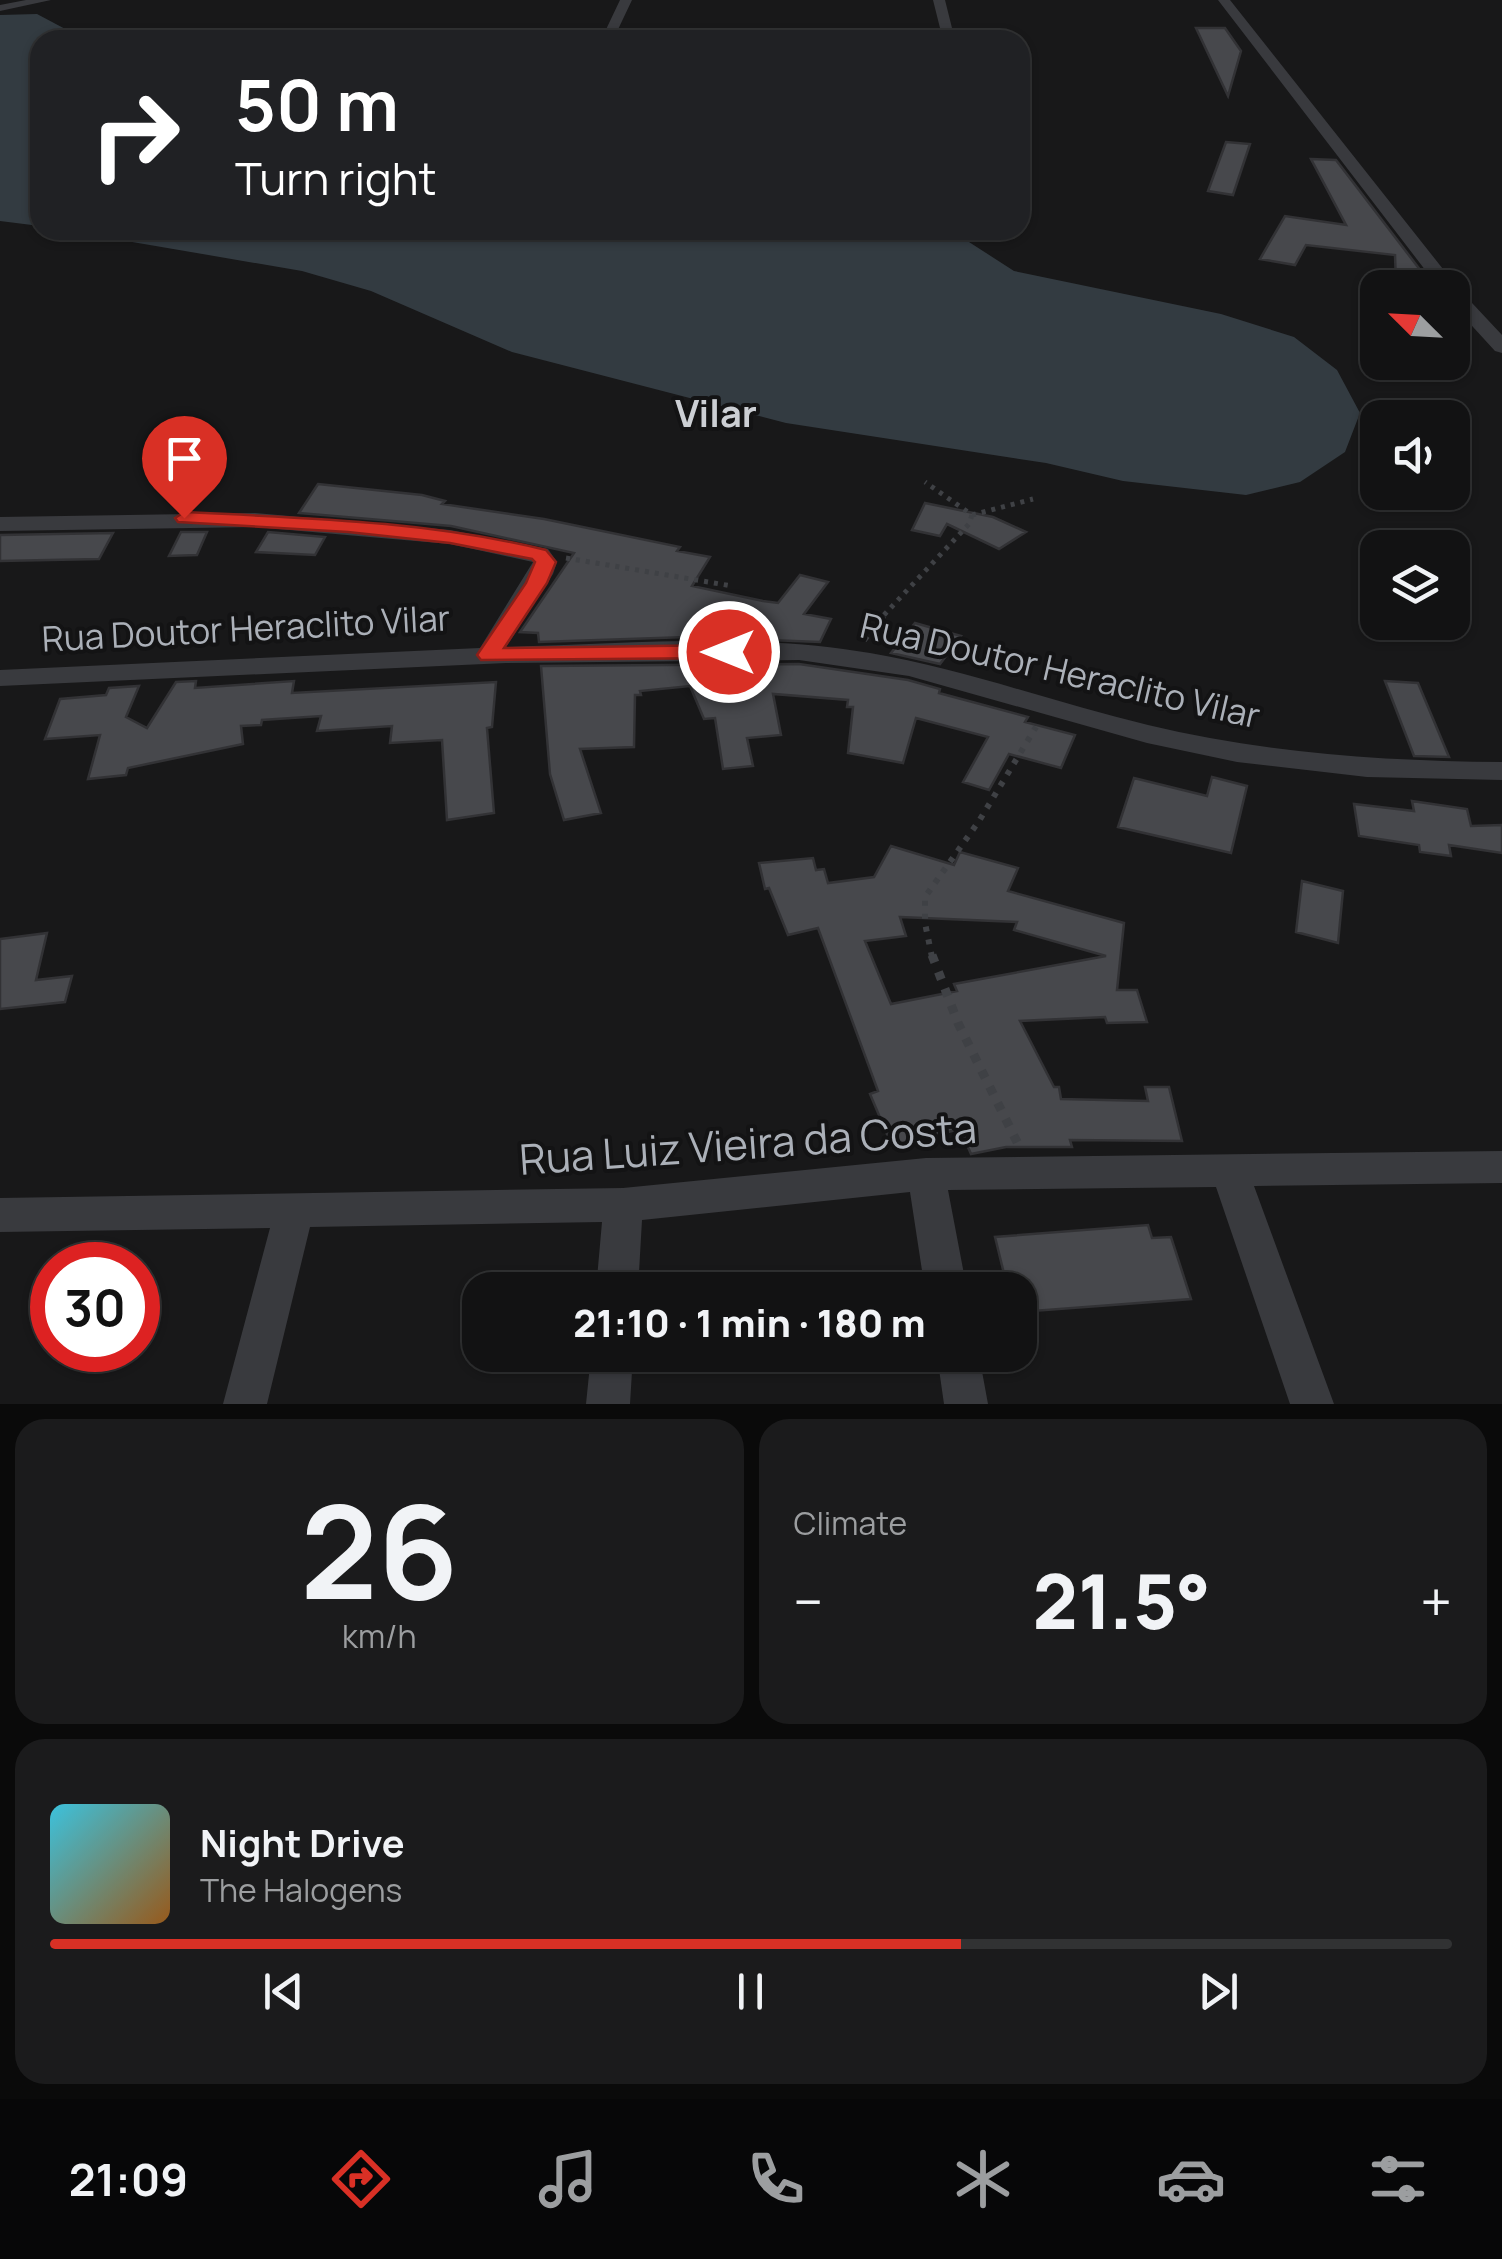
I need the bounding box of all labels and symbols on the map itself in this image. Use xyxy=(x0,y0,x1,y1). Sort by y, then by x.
north arrow xyxy=(1360,270,1470,380)
district label: Vilar xyxy=(675,386,757,438)
pin xyxy=(142,416,227,519)
street label: Rua Doutor Heraclito Vilar xyxy=(41,593,451,663)
position arrow xyxy=(677,600,781,704)
street label: Rua Doutor Heraclito Vilar xyxy=(856,601,1265,739)
street label: Rua Luiz Vieira da Costa xyxy=(517,1098,978,1188)
speed limit sign: 30 xyxy=(30,1242,160,1372)

